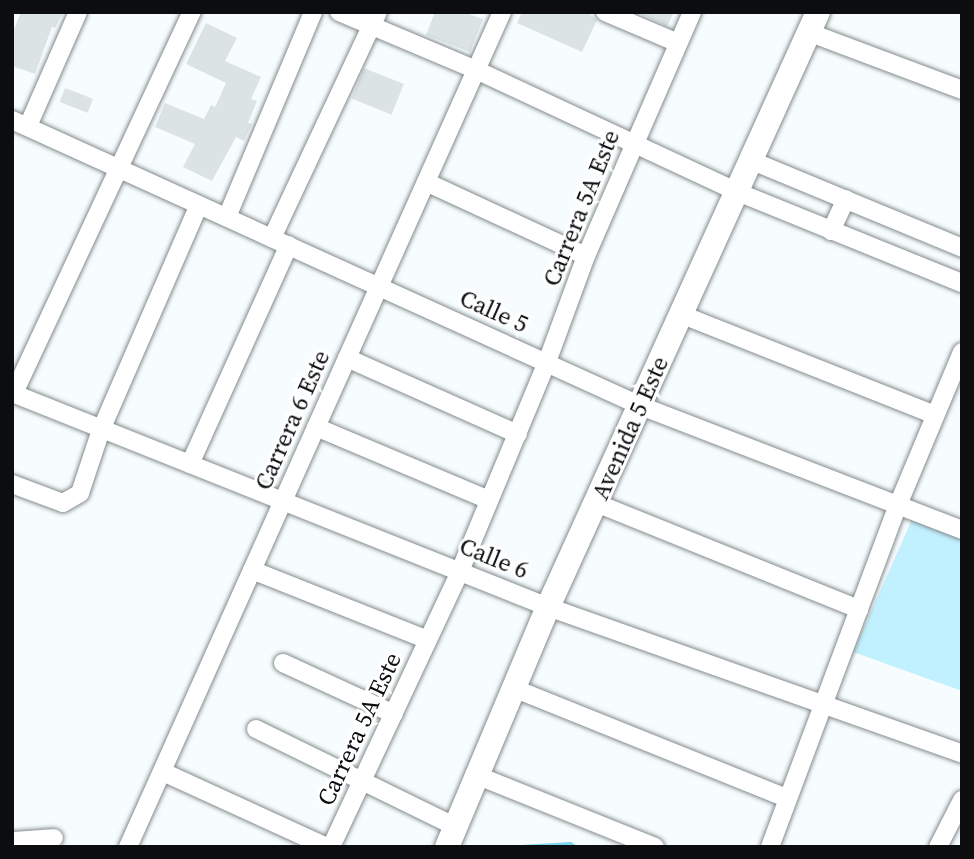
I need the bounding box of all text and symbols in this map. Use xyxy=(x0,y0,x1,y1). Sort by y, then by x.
street label: Carrera 5A Este xyxy=(537,126,625,290)
street label: Calle 5 xyxy=(455,283,533,339)
street label: Carrera 6 Este xyxy=(248,346,336,494)
street label: Avenida 5 Este xyxy=(586,352,674,504)
street label: Calle 6 xyxy=(455,531,533,585)
street label: Carrera 5A Este xyxy=(311,648,407,810)

